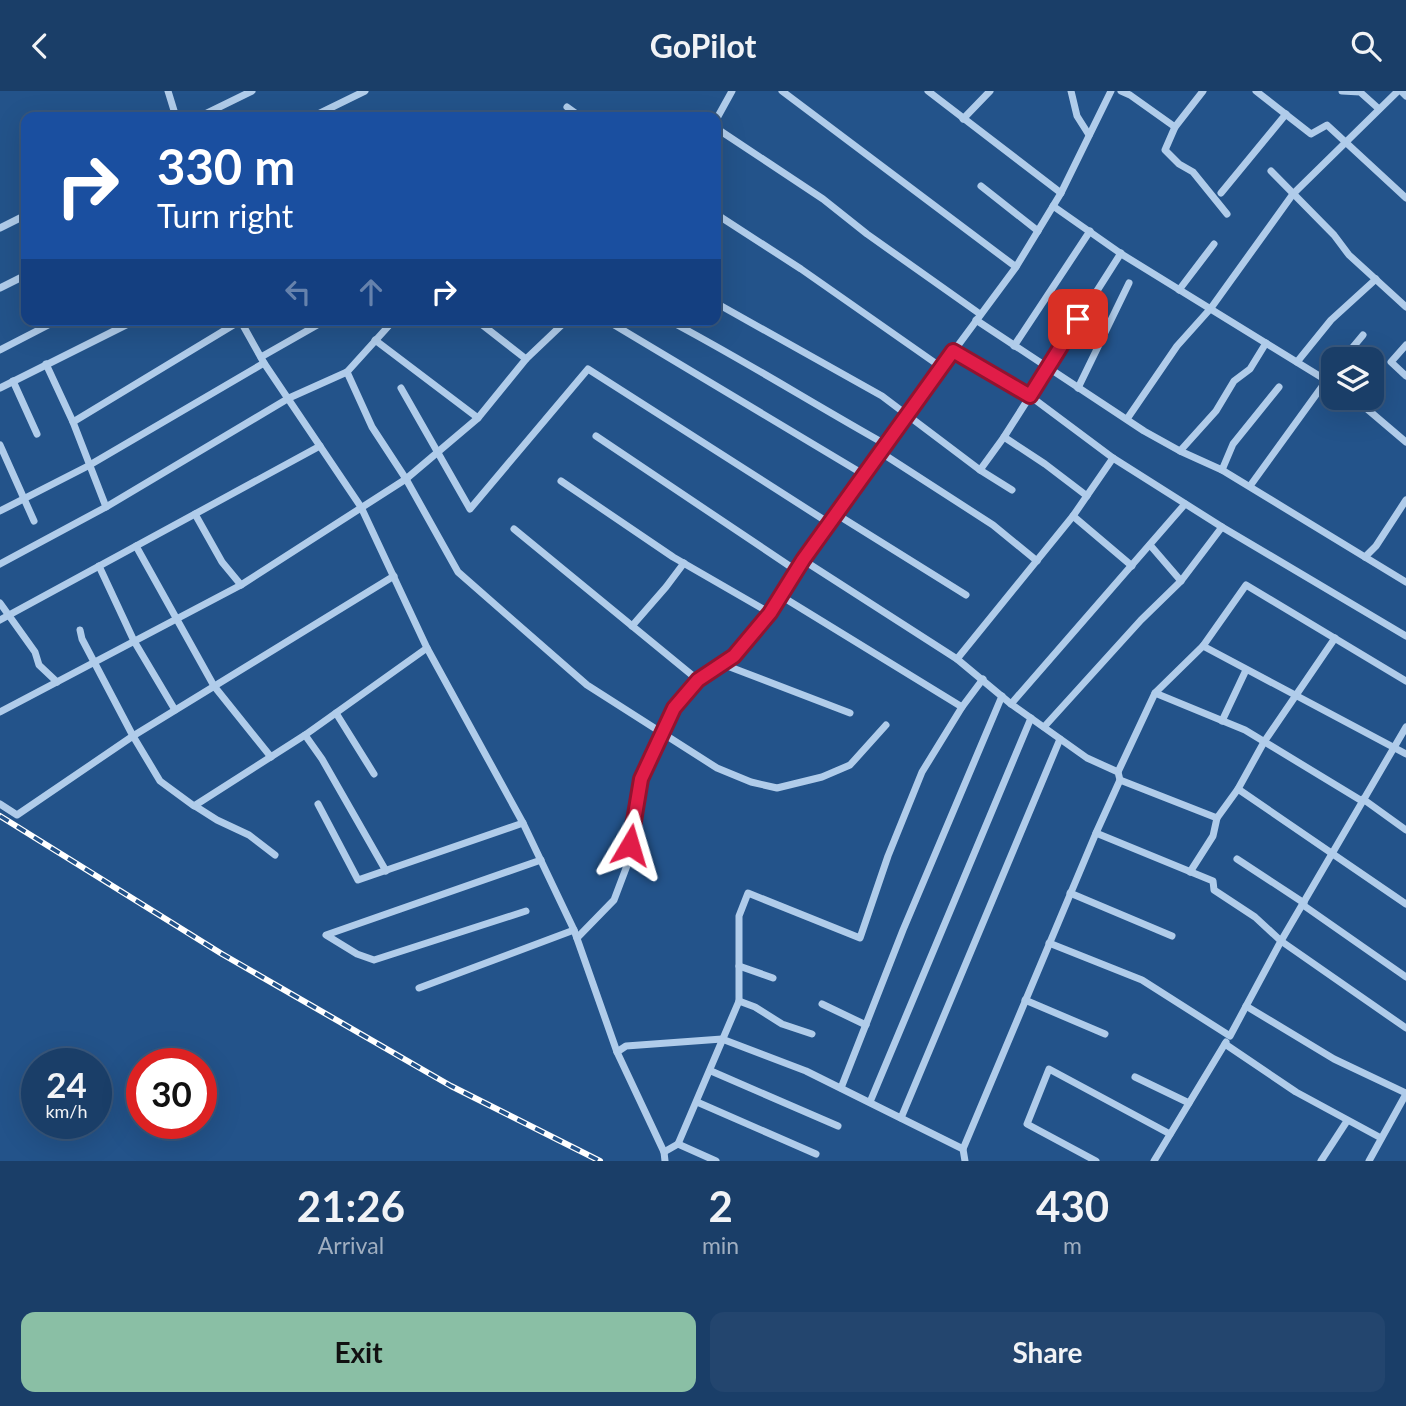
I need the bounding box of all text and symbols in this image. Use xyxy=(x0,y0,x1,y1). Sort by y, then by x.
text: GoPilot xyxy=(650,26,756,65)
icon: back xyxy=(21,27,59,65)
icon: search xyxy=(1347,27,1385,65)
text: 330 m xyxy=(157,137,295,195)
icon: right xyxy=(42,140,133,231)
text: Turn right xyxy=(157,196,293,235)
icon: left xyxy=(279,273,317,311)
icon: ahead xyxy=(352,273,390,311)
icon: right xyxy=(425,273,463,311)
pin xyxy=(1048,289,1108,349)
icon: arrive xyxy=(1059,300,1097,338)
map controls xyxy=(1321,347,1384,410)
button: layers xyxy=(1321,347,1384,410)
position arrow xyxy=(593,808,667,882)
speed limit sign: 30 xyxy=(126,1048,217,1139)
text: 24 xyxy=(46,1063,87,1105)
text: km/h xyxy=(45,1100,88,1122)
text: 21:26 xyxy=(297,1181,405,1231)
text: 2 xyxy=(708,1181,733,1231)
text: 430 xyxy=(1036,1181,1109,1231)
text: Arrival xyxy=(318,1231,384,1259)
text: min xyxy=(702,1231,739,1259)
text: m xyxy=(1063,1231,1082,1259)
button: Exit xyxy=(21,1312,696,1392)
button: Share xyxy=(710,1312,1385,1392)

